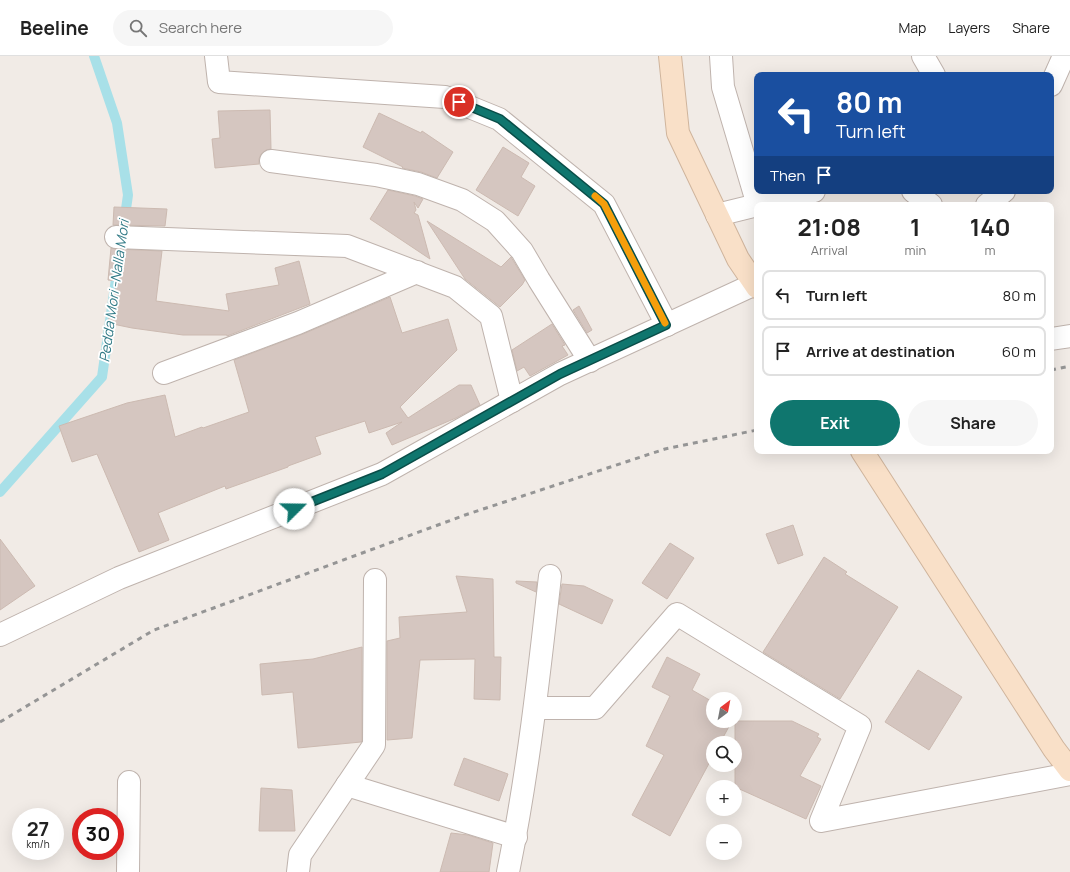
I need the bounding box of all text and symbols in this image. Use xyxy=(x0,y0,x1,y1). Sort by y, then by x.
search box xyxy=(113,10,393,46)
text: Beeline xyxy=(20,15,89,41)
icon: search xyxy=(127,17,149,39)
text: Search here xyxy=(159,17,242,38)
text: Map xyxy=(898,18,926,37)
text: Layers xyxy=(948,18,990,37)
text: Share xyxy=(1012,18,1050,37)
text: 80 m xyxy=(836,83,902,121)
pin xyxy=(442,85,476,119)
icon: left xyxy=(770,88,822,140)
icon: arrive xyxy=(448,91,470,113)
text: Turn left xyxy=(836,119,906,143)
icon: arrive xyxy=(813,164,835,186)
text: Then xyxy=(770,165,805,186)
text: 21:08 xyxy=(797,210,861,243)
text: 1 xyxy=(910,210,921,243)
text: 140 xyxy=(970,210,1011,243)
water label: Pedda Mori -Nalla Mori xyxy=(94,217,133,363)
text: Arrival xyxy=(811,241,848,259)
text: min xyxy=(904,241,926,259)
text: m xyxy=(985,241,996,259)
icon: left xyxy=(772,284,794,306)
text: Turn left xyxy=(806,285,868,306)
text: 80 m xyxy=(1002,285,1036,306)
icon: arrive xyxy=(772,340,794,362)
text: Arrive at destination xyxy=(806,341,955,362)
text: 60 m xyxy=(1002,341,1036,362)
button: Exit xyxy=(770,400,900,446)
button: Share xyxy=(908,400,1038,446)
position arrow xyxy=(273,488,315,530)
north arrow xyxy=(706,692,742,728)
map controls xyxy=(706,692,742,860)
button: search xyxy=(706,736,742,772)
button: + xyxy=(706,780,742,816)
speed limit sign: 30 xyxy=(72,808,124,860)
text: 27 xyxy=(27,815,49,842)
button: − xyxy=(706,824,742,860)
text: km/h xyxy=(26,837,50,851)

